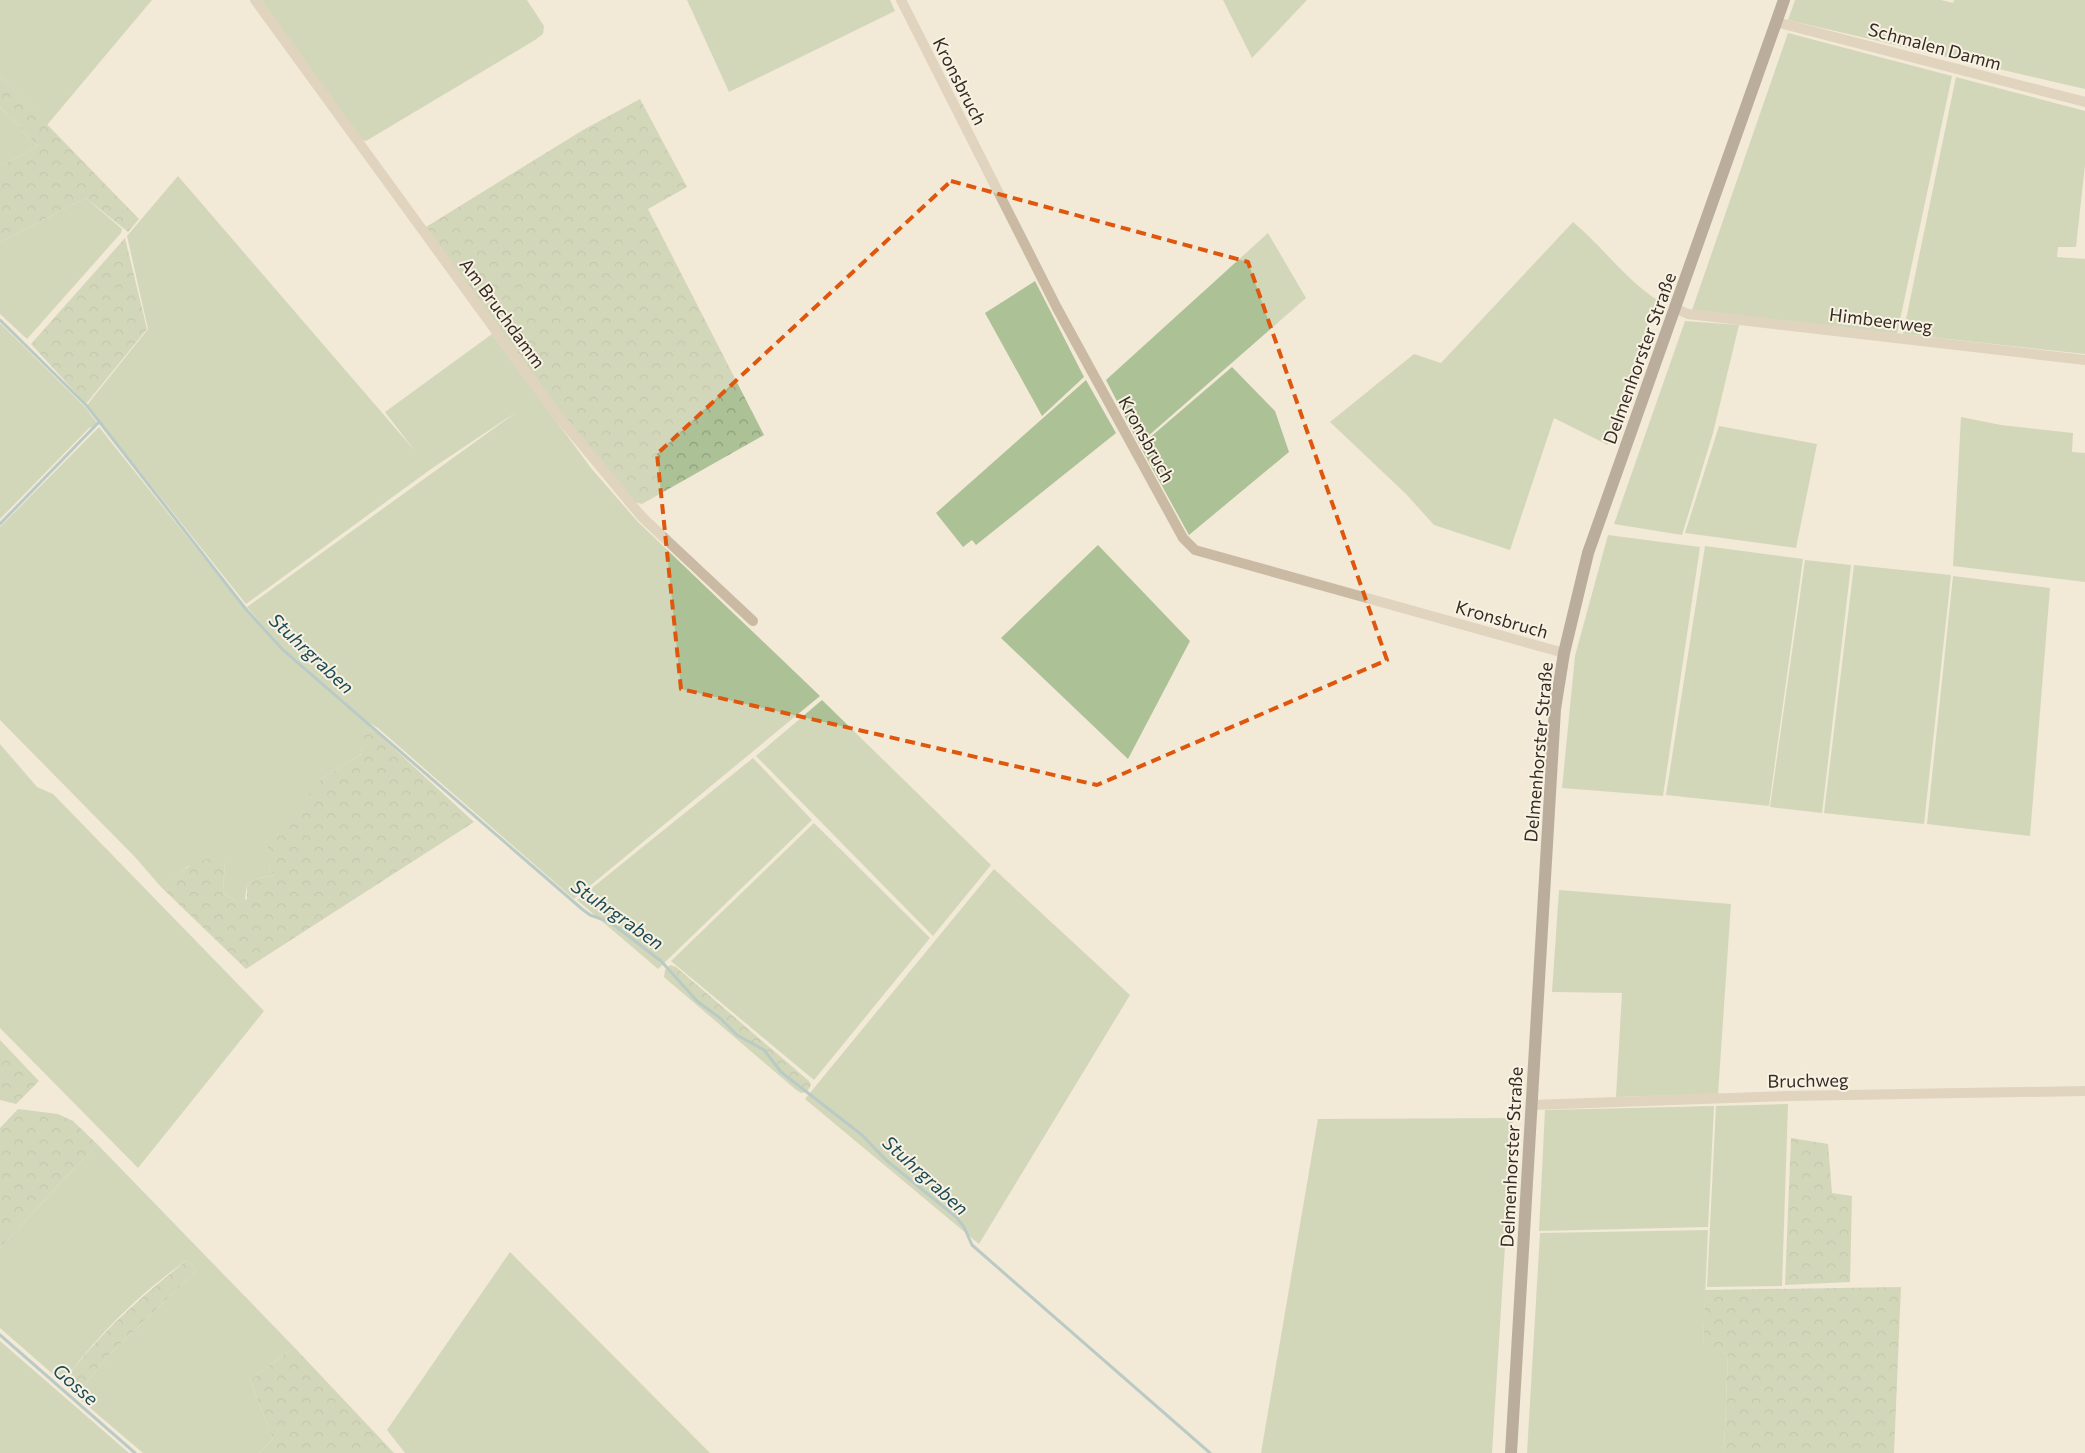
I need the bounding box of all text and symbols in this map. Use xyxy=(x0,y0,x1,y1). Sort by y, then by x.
street label: Schmalen Damm xyxy=(1866,18,2004,74)
street label: Kronsbruch xyxy=(929,34,991,128)
street label: Am Bruchdamm xyxy=(456,254,550,372)
street label: Delmenhorster Straße xyxy=(1598,269,1680,447)
street label: Himbeerweg xyxy=(1828,303,1934,337)
street label: Kronsbruch xyxy=(1114,392,1180,486)
street label: Kronsbruch xyxy=(1453,595,1551,643)
water label: Stuhrgraben xyxy=(265,608,359,698)
street label: Delmenhorster Straße xyxy=(1519,661,1557,843)
water label: Stuhrgraben xyxy=(567,874,669,954)
street label: Delmenhorster Straße xyxy=(1495,1066,1527,1248)
street label: Bruchweg xyxy=(1767,1068,1849,1092)
water label: Stuhrgraben xyxy=(878,1130,974,1220)
water label: Gosse xyxy=(49,1358,103,1410)

